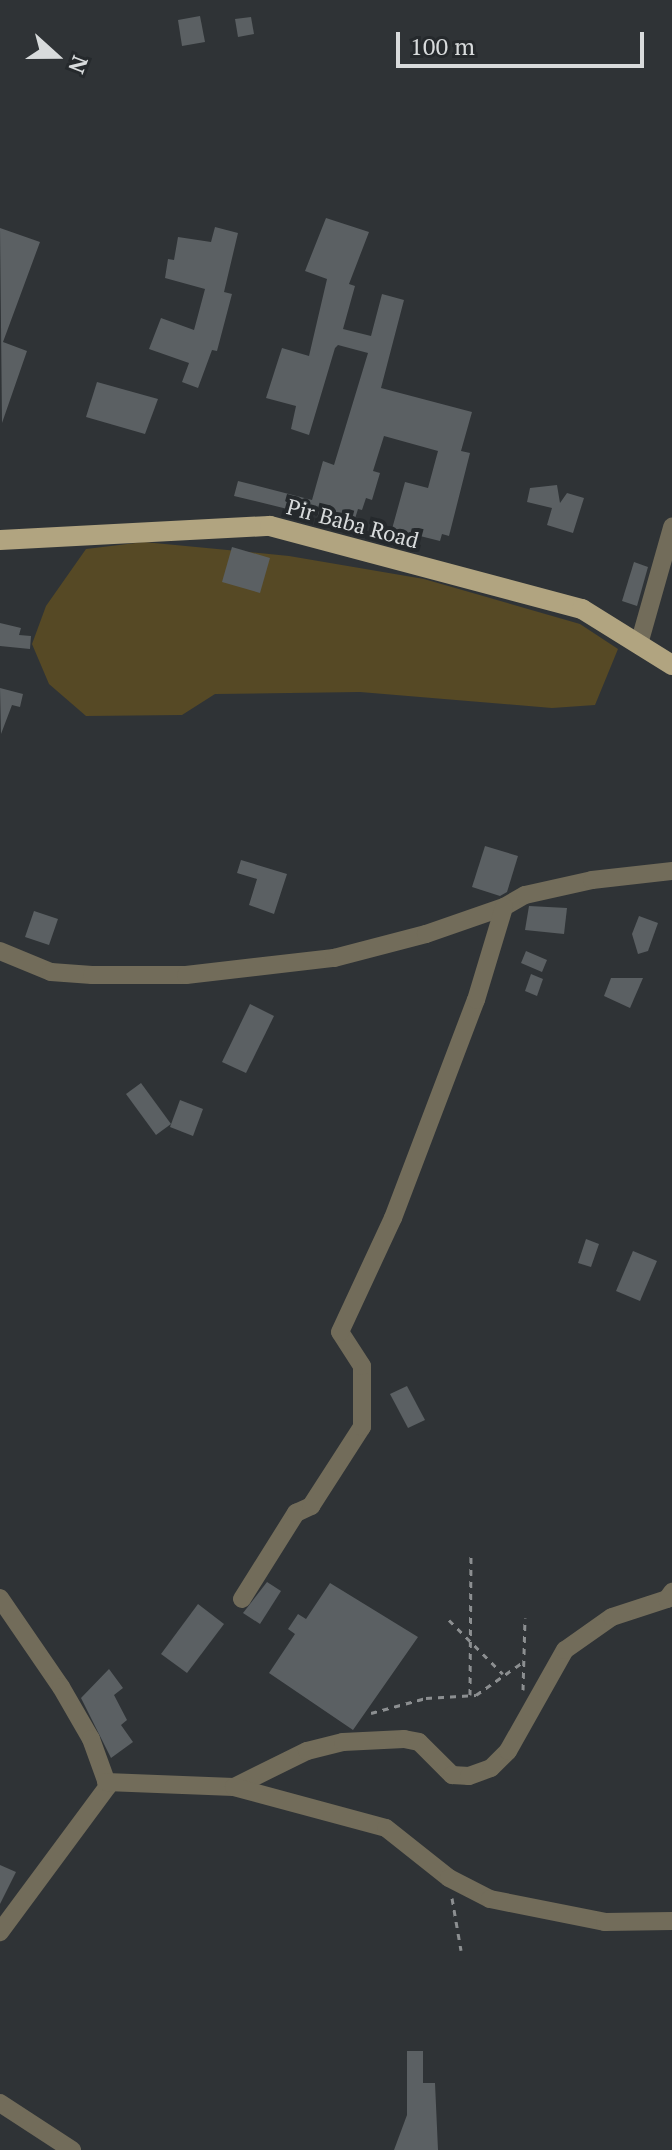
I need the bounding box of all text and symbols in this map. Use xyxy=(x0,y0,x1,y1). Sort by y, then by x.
north arrow xyxy=(16,16,96,96)
scale bar xyxy=(400,16,648,66)
text: 100 m xyxy=(410,30,475,62)
text: N xyxy=(62,52,95,78)
street label: Pir Baba Road xyxy=(284,493,422,553)

